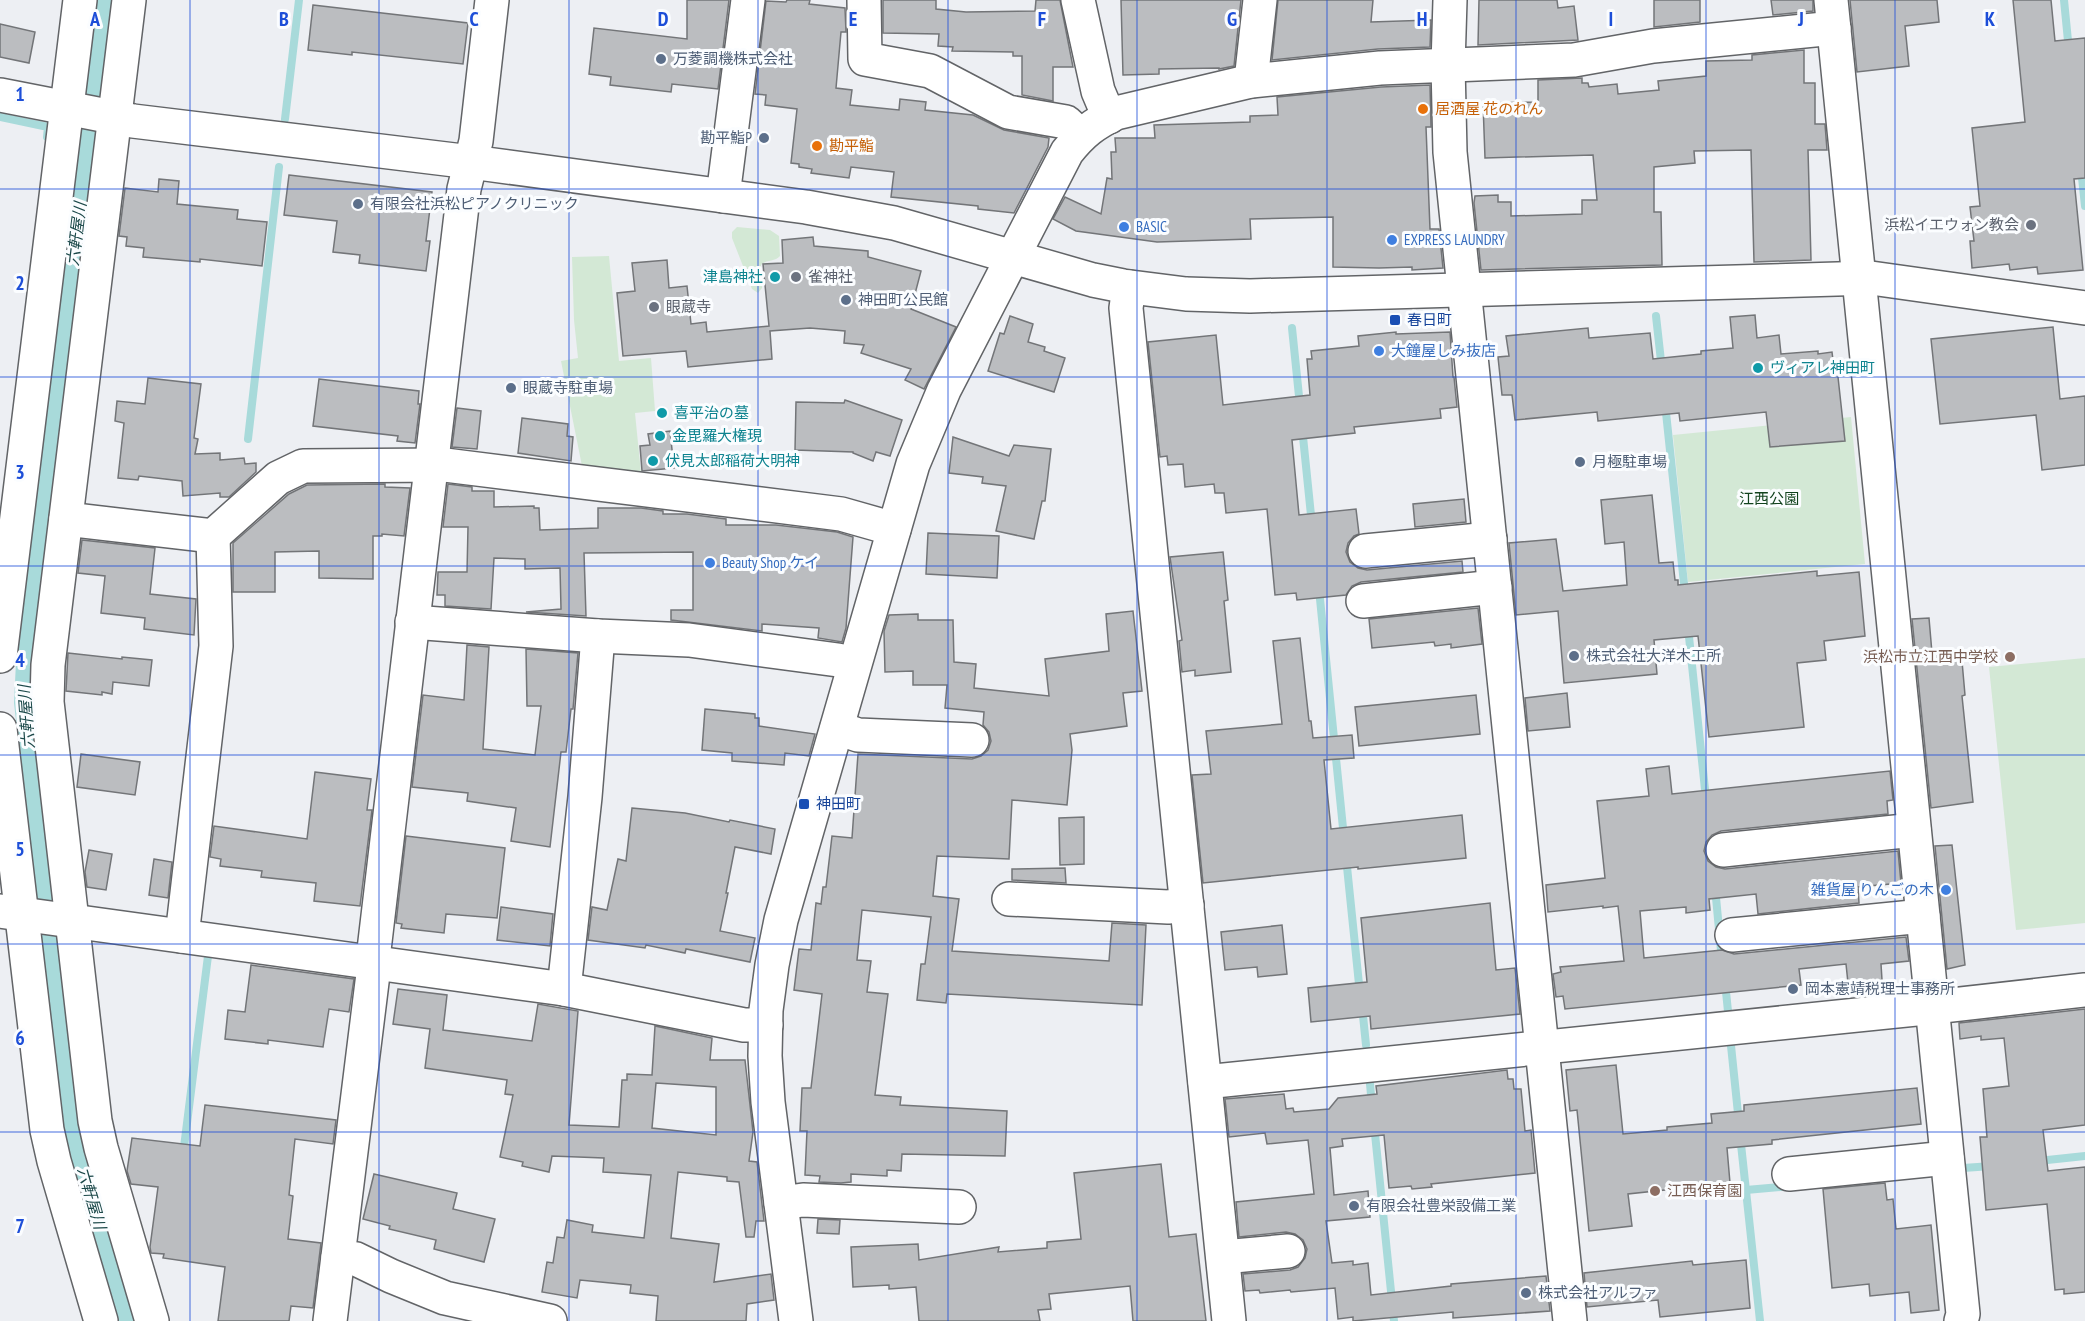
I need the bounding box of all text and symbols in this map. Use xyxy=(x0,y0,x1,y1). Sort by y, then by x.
text: A xyxy=(89,6,101,32)
text: B xyxy=(279,6,289,32)
text: C xyxy=(469,6,479,32)
text: D xyxy=(658,6,669,32)
text: E xyxy=(849,6,857,32)
text: F xyxy=(1038,6,1046,32)
text: G xyxy=(1227,6,1237,32)
text: H xyxy=(1417,6,1427,32)
text: I xyxy=(1609,6,1613,32)
text: J xyxy=(1797,6,1804,32)
text: K xyxy=(1985,6,1996,32)
place label: 万菱調機株式会社 xyxy=(673,49,793,68)
marker: 万菱調機株式会社 xyxy=(654,52,668,66)
text: 1 xyxy=(15,81,25,107)
place label: 居酒屋 花のれん xyxy=(1435,99,1543,118)
marker: 居酒屋 花のれん xyxy=(1416,102,1430,116)
place label: 勘平鮨P xyxy=(700,128,752,147)
marker: 勘平鮨P xyxy=(757,131,771,145)
place label: 勘平鮨 xyxy=(829,136,874,155)
marker: 勘平鮨 xyxy=(810,139,824,153)
place label: 有限会社浜松ピアノクリニック xyxy=(370,194,579,213)
marker: 有限会社浜松ピアノクリニック xyxy=(351,197,365,211)
water label: 六軒屋川 xyxy=(62,199,90,267)
place label: 浜松イエウォン教会 xyxy=(1884,215,2019,234)
place label: BASIC xyxy=(1136,217,1167,236)
marker: 浜松イエウォン教会 xyxy=(2024,218,2038,232)
marker: BASIC xyxy=(1117,220,1131,234)
place label: EXPRESS LAUNDRY xyxy=(1404,230,1505,249)
marker: EXPRESS LAUNDRY xyxy=(1385,233,1399,247)
place label: 津島神社 xyxy=(703,267,763,286)
place label: 雀神社 xyxy=(808,267,853,286)
text: 2 xyxy=(15,270,25,296)
marker: 津島神社 xyxy=(768,270,782,284)
marker: 雀神社 xyxy=(789,270,803,284)
place label: 神田町公民館 xyxy=(858,290,948,309)
marker: 神田町公民館 xyxy=(839,293,853,307)
place label: 眼蔵寺 xyxy=(666,297,711,316)
marker: 眼蔵寺 xyxy=(647,300,661,314)
place label: 春日町 xyxy=(1407,310,1452,329)
marker: 春日町 xyxy=(1388,313,1402,327)
place label: 大鐘屋しみ抜店 xyxy=(1391,341,1496,360)
marker: 大鐘屋しみ抜店 xyxy=(1372,344,1386,358)
place label: ヴィアレ神田町 xyxy=(1770,358,1875,377)
marker: ヴィアレ神田町 xyxy=(1751,361,1765,375)
place label: 眼蔵寺駐車場 xyxy=(523,378,613,397)
marker: 眼蔵寺駐車場 xyxy=(504,381,518,395)
place label: 喜平治の墓 xyxy=(674,403,749,422)
marker: 喜平治の墓 xyxy=(655,406,669,420)
place label: 金毘羅大権現 xyxy=(672,426,762,445)
marker: 金毘羅大権現 xyxy=(653,429,667,443)
place label: 伏見太郎稲荷大明神 xyxy=(665,451,800,470)
place label: 月極駐車場 xyxy=(1592,452,1667,471)
marker: 伏見太郎稲荷大明神 xyxy=(646,454,660,468)
marker: 月極駐車場 xyxy=(1573,455,1587,469)
text: 3 xyxy=(15,459,25,485)
park label: 江西公園 xyxy=(1739,489,1799,508)
place label: Beauty Shop ケイ xyxy=(722,553,819,572)
marker: Beauty Shop ケイ xyxy=(703,556,717,570)
place label: 株式会社大洋木工所 xyxy=(1586,646,1721,665)
text: 4 xyxy=(15,647,25,673)
place label: 浜松市立江西中学校 xyxy=(1863,647,1998,666)
marker: 株式会社大洋木工所 xyxy=(1567,649,1581,663)
marker: 浜松市立江西中学校 xyxy=(2003,650,2017,664)
water label: 六軒屋川 xyxy=(14,682,38,750)
place label: 神田町 xyxy=(816,794,861,813)
marker: 神田町 xyxy=(797,797,811,811)
text: 5 xyxy=(15,836,25,862)
place label: 雑貨屋 りんごの木 xyxy=(1811,880,1934,899)
marker: 雑貨屋 りんごの木 xyxy=(1939,883,1953,897)
place label: 岡本憲靖税理士事務所 xyxy=(1805,979,1955,998)
marker: 岡本憲靖税理士事務所 xyxy=(1786,982,1800,996)
text: 6 xyxy=(15,1025,25,1051)
water label: 六軒屋川 xyxy=(74,1164,111,1233)
place label: 江西保育園 xyxy=(1667,1181,1742,1200)
marker: 江西保育園 xyxy=(1648,1184,1662,1198)
place label: 有限会社豊栄設備工業 xyxy=(1366,1196,1516,1215)
marker: 有限会社豊栄設備工業 xyxy=(1347,1199,1361,1213)
text: 7 xyxy=(15,1213,25,1239)
place label: 株式会社アルファ xyxy=(1538,1283,1658,1302)
marker: 株式会社アルファ xyxy=(1519,1286,1533,1300)

